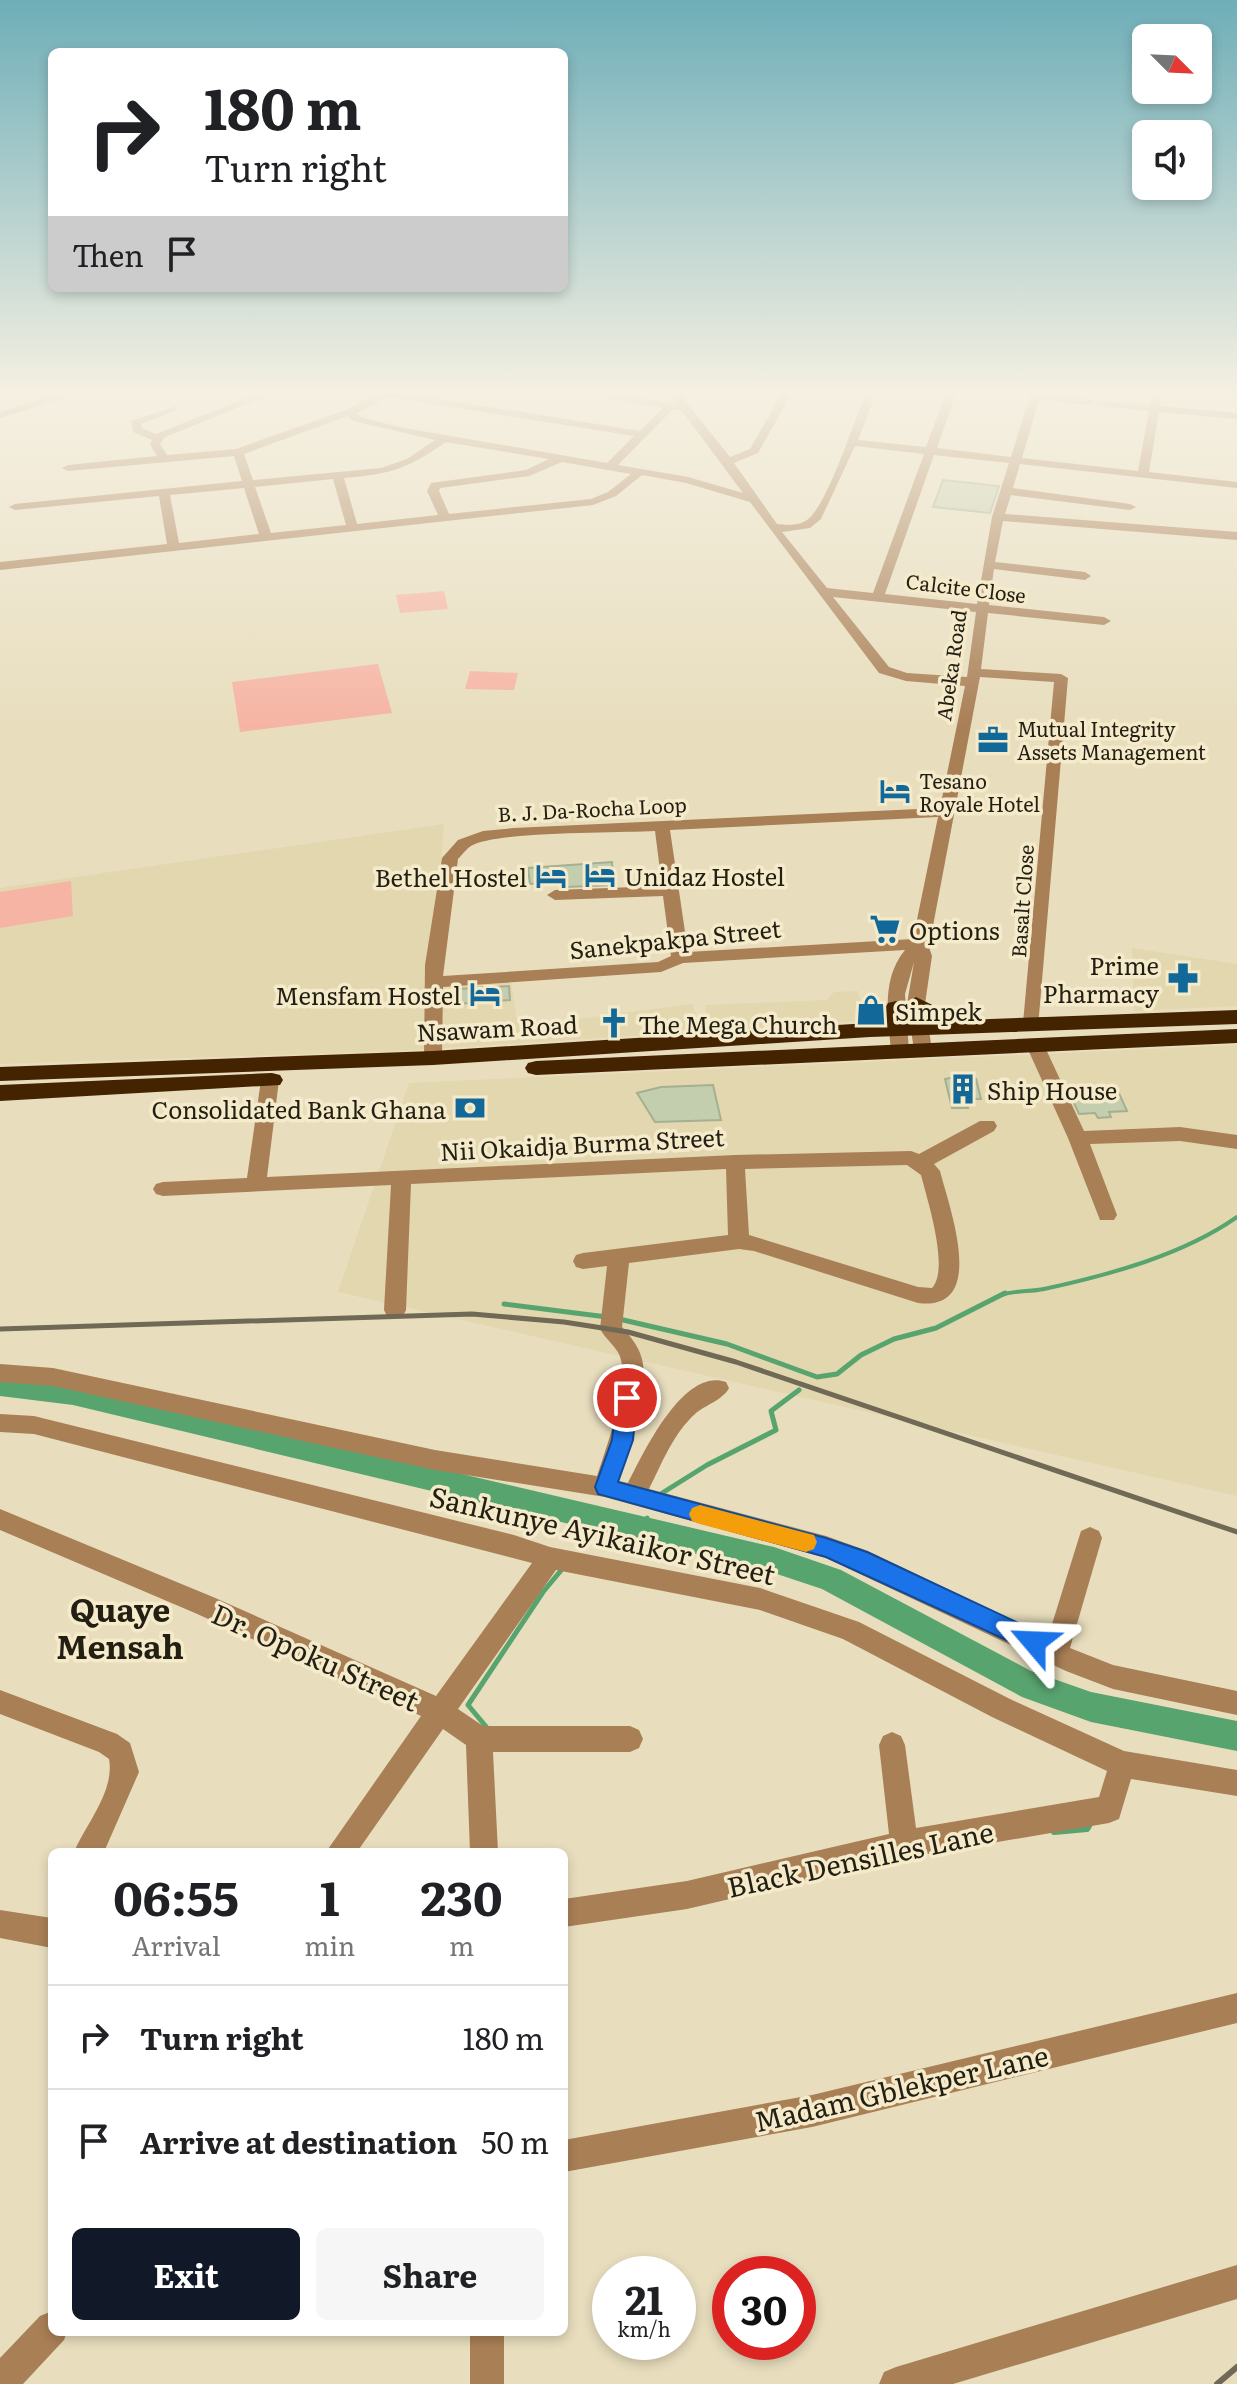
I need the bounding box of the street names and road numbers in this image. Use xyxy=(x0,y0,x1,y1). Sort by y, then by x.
street label: Calcite Close xyxy=(904,565,1028,609)
street label: Abeka Road xyxy=(927,607,973,723)
street label: B. J. Da-Rocha Loop xyxy=(497,788,687,828)
street label: Basalt Close xyxy=(1002,843,1040,959)
street label: Sanekpakpa Street xyxy=(567,909,783,967)
street label: Nsawam Road xyxy=(415,1005,579,1049)
street label: Nii Okaidja Burma Street xyxy=(439,1118,725,1168)
street label: Sankunye Ayikaikor Street xyxy=(426,1474,781,1594)
street label: Dr. Opoku Street xyxy=(206,1591,427,1721)
street label: Black Densilles Lane xyxy=(723,1809,997,1907)
street label: Madam Gblekper Lane xyxy=(750,2033,1052,2141)

